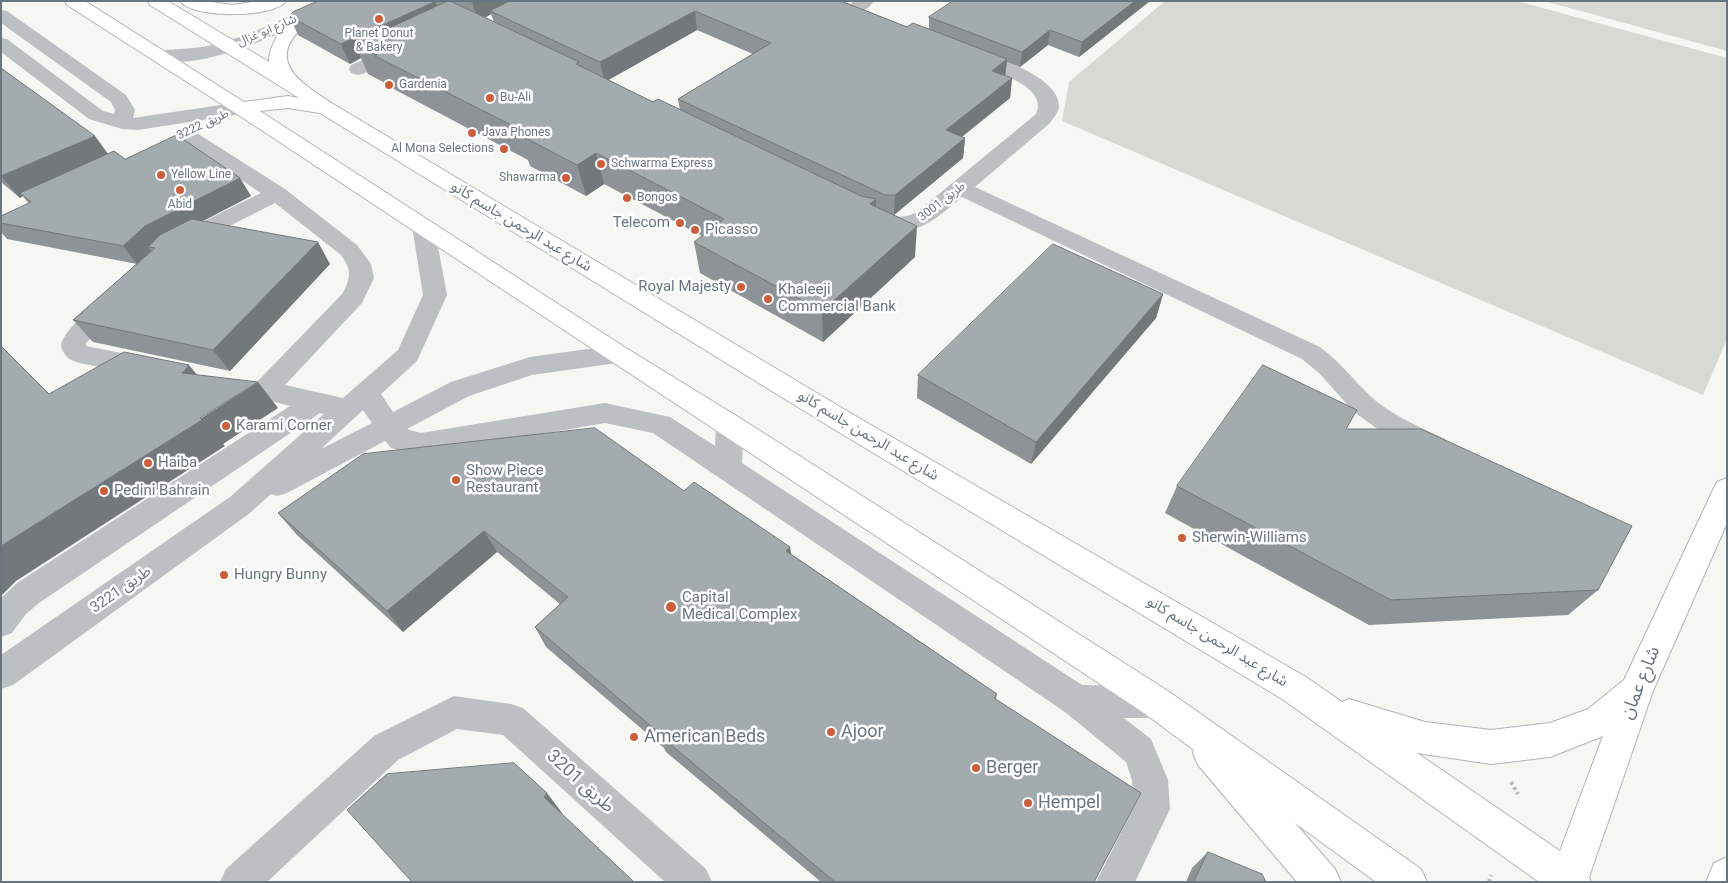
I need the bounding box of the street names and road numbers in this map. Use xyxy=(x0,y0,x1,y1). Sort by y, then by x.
street label: شارع ابو غزال xyxy=(235,12,299,50)
street label: طريق 3222 xyxy=(175,107,231,143)
street label: شارع عبد الرحمن جاسم كانو xyxy=(447,178,595,276)
street label: طريق 3001 xyxy=(916,179,968,225)
street label: شارع عبد الرحمن جاسم كانو xyxy=(794,387,942,485)
street label: طريق 3221 xyxy=(87,563,155,617)
street label: شارع عبد الرحمن جاسم كانو xyxy=(1143,593,1291,691)
street label: شارع عمان xyxy=(1617,643,1665,723)
street label: طريق 3201 xyxy=(542,746,618,818)

